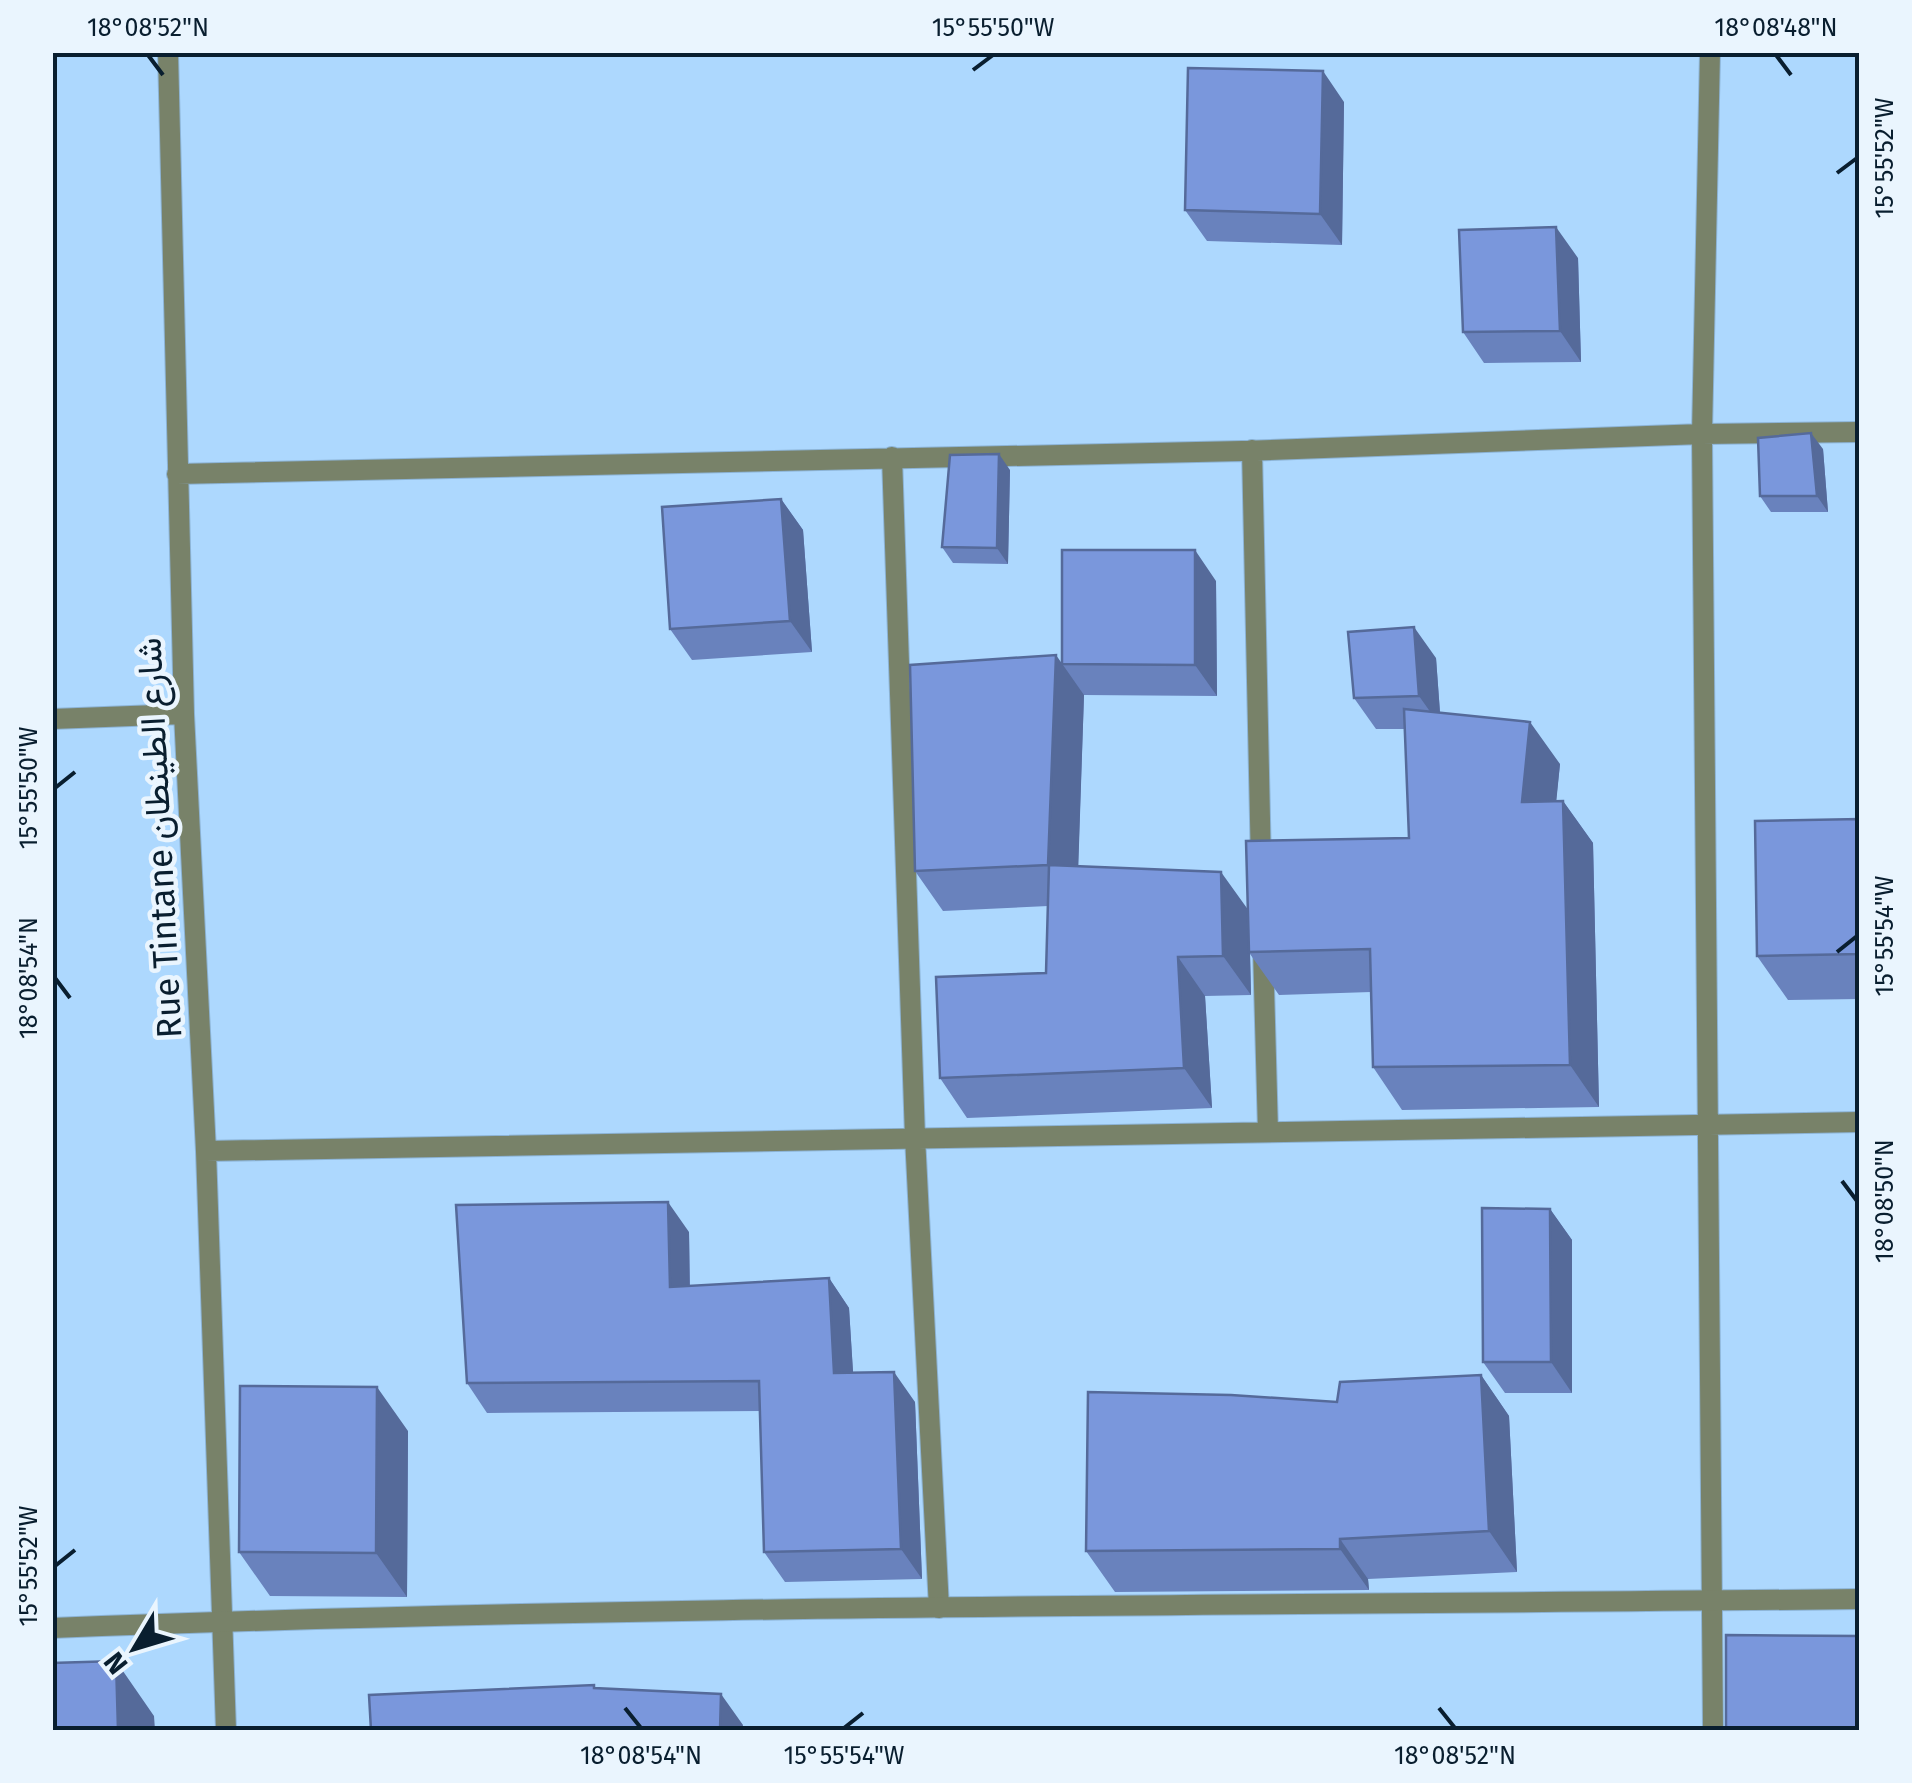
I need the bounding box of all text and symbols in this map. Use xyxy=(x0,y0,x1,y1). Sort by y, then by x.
text: 18°08'52"N xyxy=(87,13,209,43)
text: 15°55'50"W xyxy=(932,13,1055,43)
text: 18°08'48"N xyxy=(1714,13,1838,43)
text: 15°55'52"W xyxy=(1870,97,1900,219)
street label: Rue Tintane شارع الطينطان xyxy=(128,636,193,1039)
text: 15°55'50"W xyxy=(14,726,44,849)
text: 15°55'54"W xyxy=(1870,875,1900,997)
text: 18°08'54"N xyxy=(14,917,44,1039)
text: 18°08'50"N xyxy=(1870,1139,1900,1263)
text: 15°55'52"W xyxy=(14,1505,44,1627)
north arrow xyxy=(85,1598,185,1698)
text: N xyxy=(97,1646,134,1681)
text: 18°08'54"N xyxy=(580,1741,702,1771)
text: 15°55'54"W xyxy=(783,1741,905,1771)
text: 18°08'52"N xyxy=(1394,1741,1516,1771)

